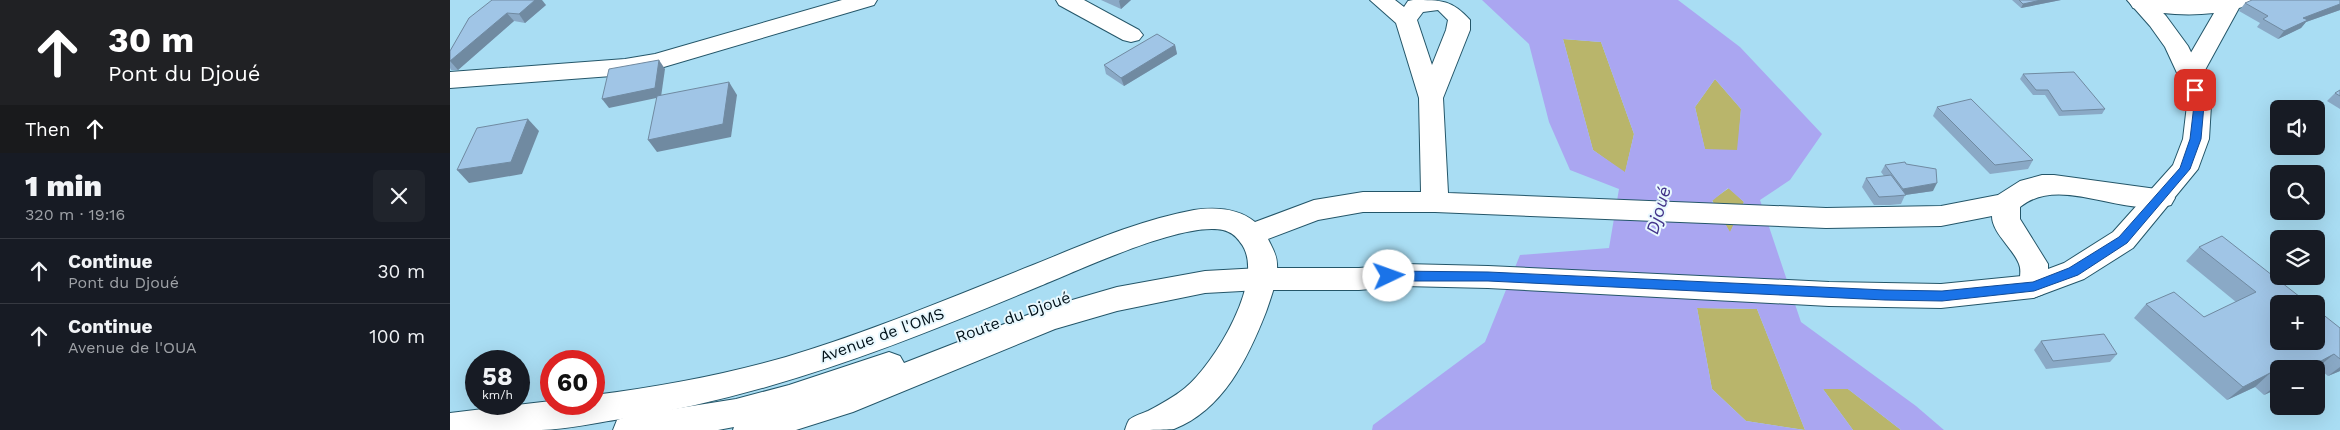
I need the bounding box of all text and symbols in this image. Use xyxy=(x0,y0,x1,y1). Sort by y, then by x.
text: 30 m xyxy=(108,19,194,61)
icon: ahead xyxy=(25,20,90,85)
text: Pont du Djoué xyxy=(108,61,261,86)
pin xyxy=(2174,69,2216,111)
icon: arrive xyxy=(2181,76,2209,104)
map controls xyxy=(2270,100,2325,415)
button: sound xyxy=(2270,100,2325,155)
icon: ahead xyxy=(81,115,109,143)
text: Then xyxy=(25,118,71,141)
button: search xyxy=(2270,165,2325,220)
text: 1 min xyxy=(25,168,102,203)
button: close xyxy=(373,170,425,222)
water label: Djoué xyxy=(1641,184,1675,236)
text: 320 m · 19:16 xyxy=(25,205,125,224)
button: layers xyxy=(2270,230,2325,285)
position arrow xyxy=(1362,249,1414,301)
text: Continue xyxy=(68,250,152,273)
icon: ahead xyxy=(25,257,53,285)
text: 30 m xyxy=(378,260,425,283)
text: Pont du Djoué xyxy=(68,273,179,292)
street label: Route du Djoué xyxy=(953,287,1073,347)
button: + xyxy=(2270,295,2325,350)
street label: Avenue de l'OMS xyxy=(817,304,947,366)
text: Continue xyxy=(68,315,152,338)
icon: ahead xyxy=(25,322,53,350)
text: 100 m xyxy=(369,325,425,348)
text: Avenue de l'OUA xyxy=(68,338,197,357)
speed limit sign: 60 xyxy=(540,350,605,415)
button: − xyxy=(2270,360,2325,415)
text: 58 xyxy=(482,362,513,391)
text: km/h xyxy=(482,388,513,402)

